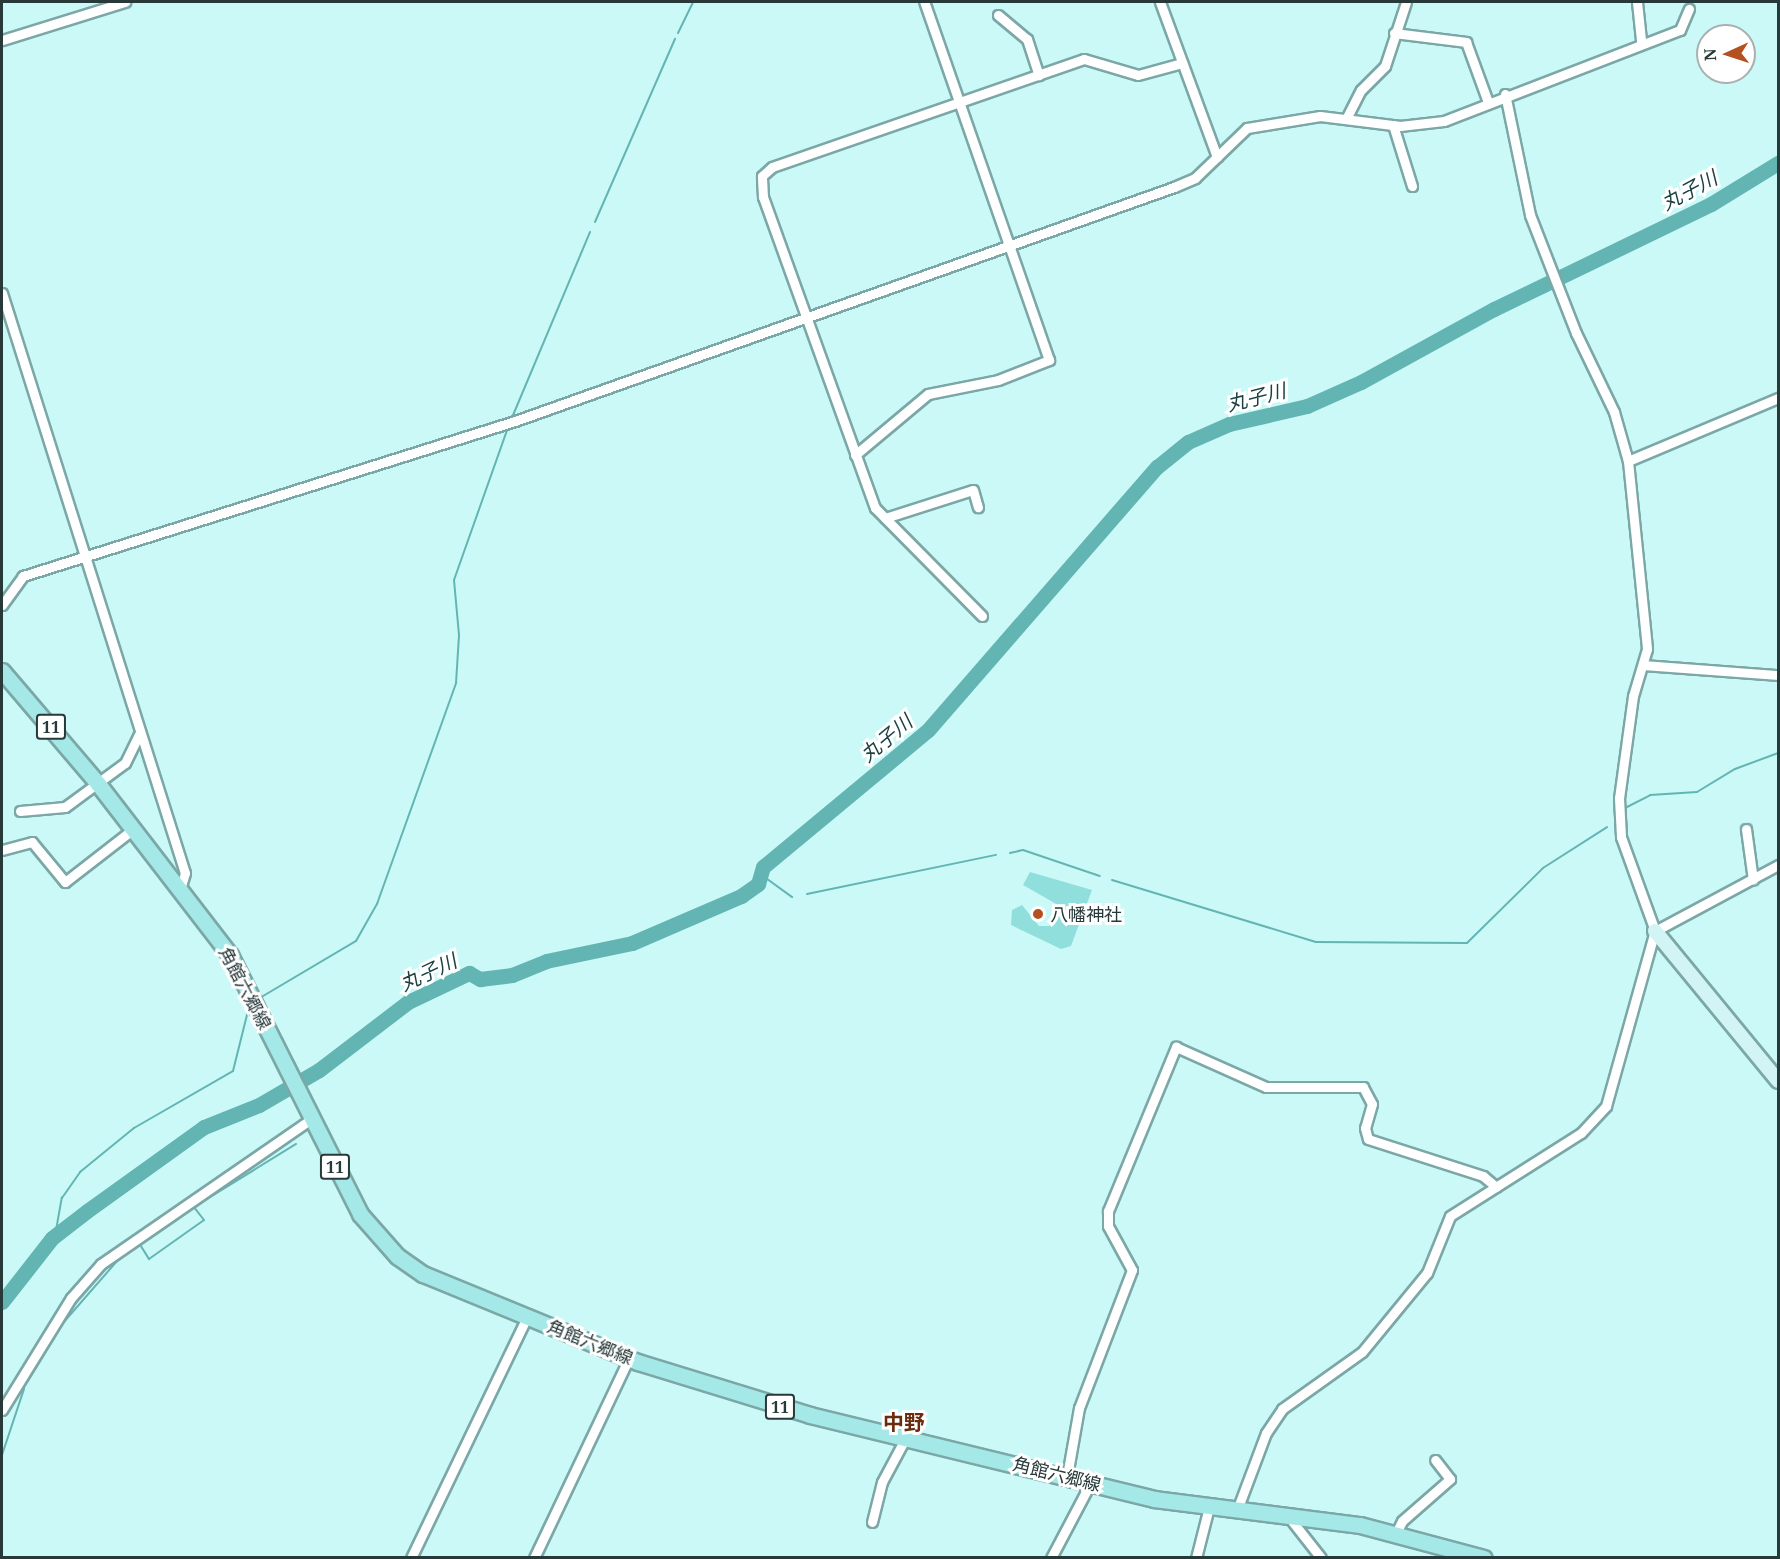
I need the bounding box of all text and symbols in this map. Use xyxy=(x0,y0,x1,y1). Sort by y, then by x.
north arrow xyxy=(1696,24,1756,84)
text: N xyxy=(1699,48,1721,62)
water label: 丸子川 xyxy=(1657,165,1721,215)
water label: 丸子川 xyxy=(1224,378,1288,416)
water label: 丸子川 xyxy=(855,710,917,766)
road number: 11 xyxy=(34,714,68,740)
place label: 八幡神社 xyxy=(1050,903,1122,925)
marker: 八幡神社 xyxy=(1031,907,1045,921)
street label: 角館六郷線 xyxy=(214,943,276,1033)
water label: 丸子川 xyxy=(396,948,460,996)
road number: 11 xyxy=(318,1154,352,1180)
street label: 角館六郷線 xyxy=(544,1315,636,1369)
road number: 11 xyxy=(764,1394,796,1420)
district label: 中野 xyxy=(883,1409,925,1435)
street label: 角館六郷線 xyxy=(1011,1453,1103,1495)

